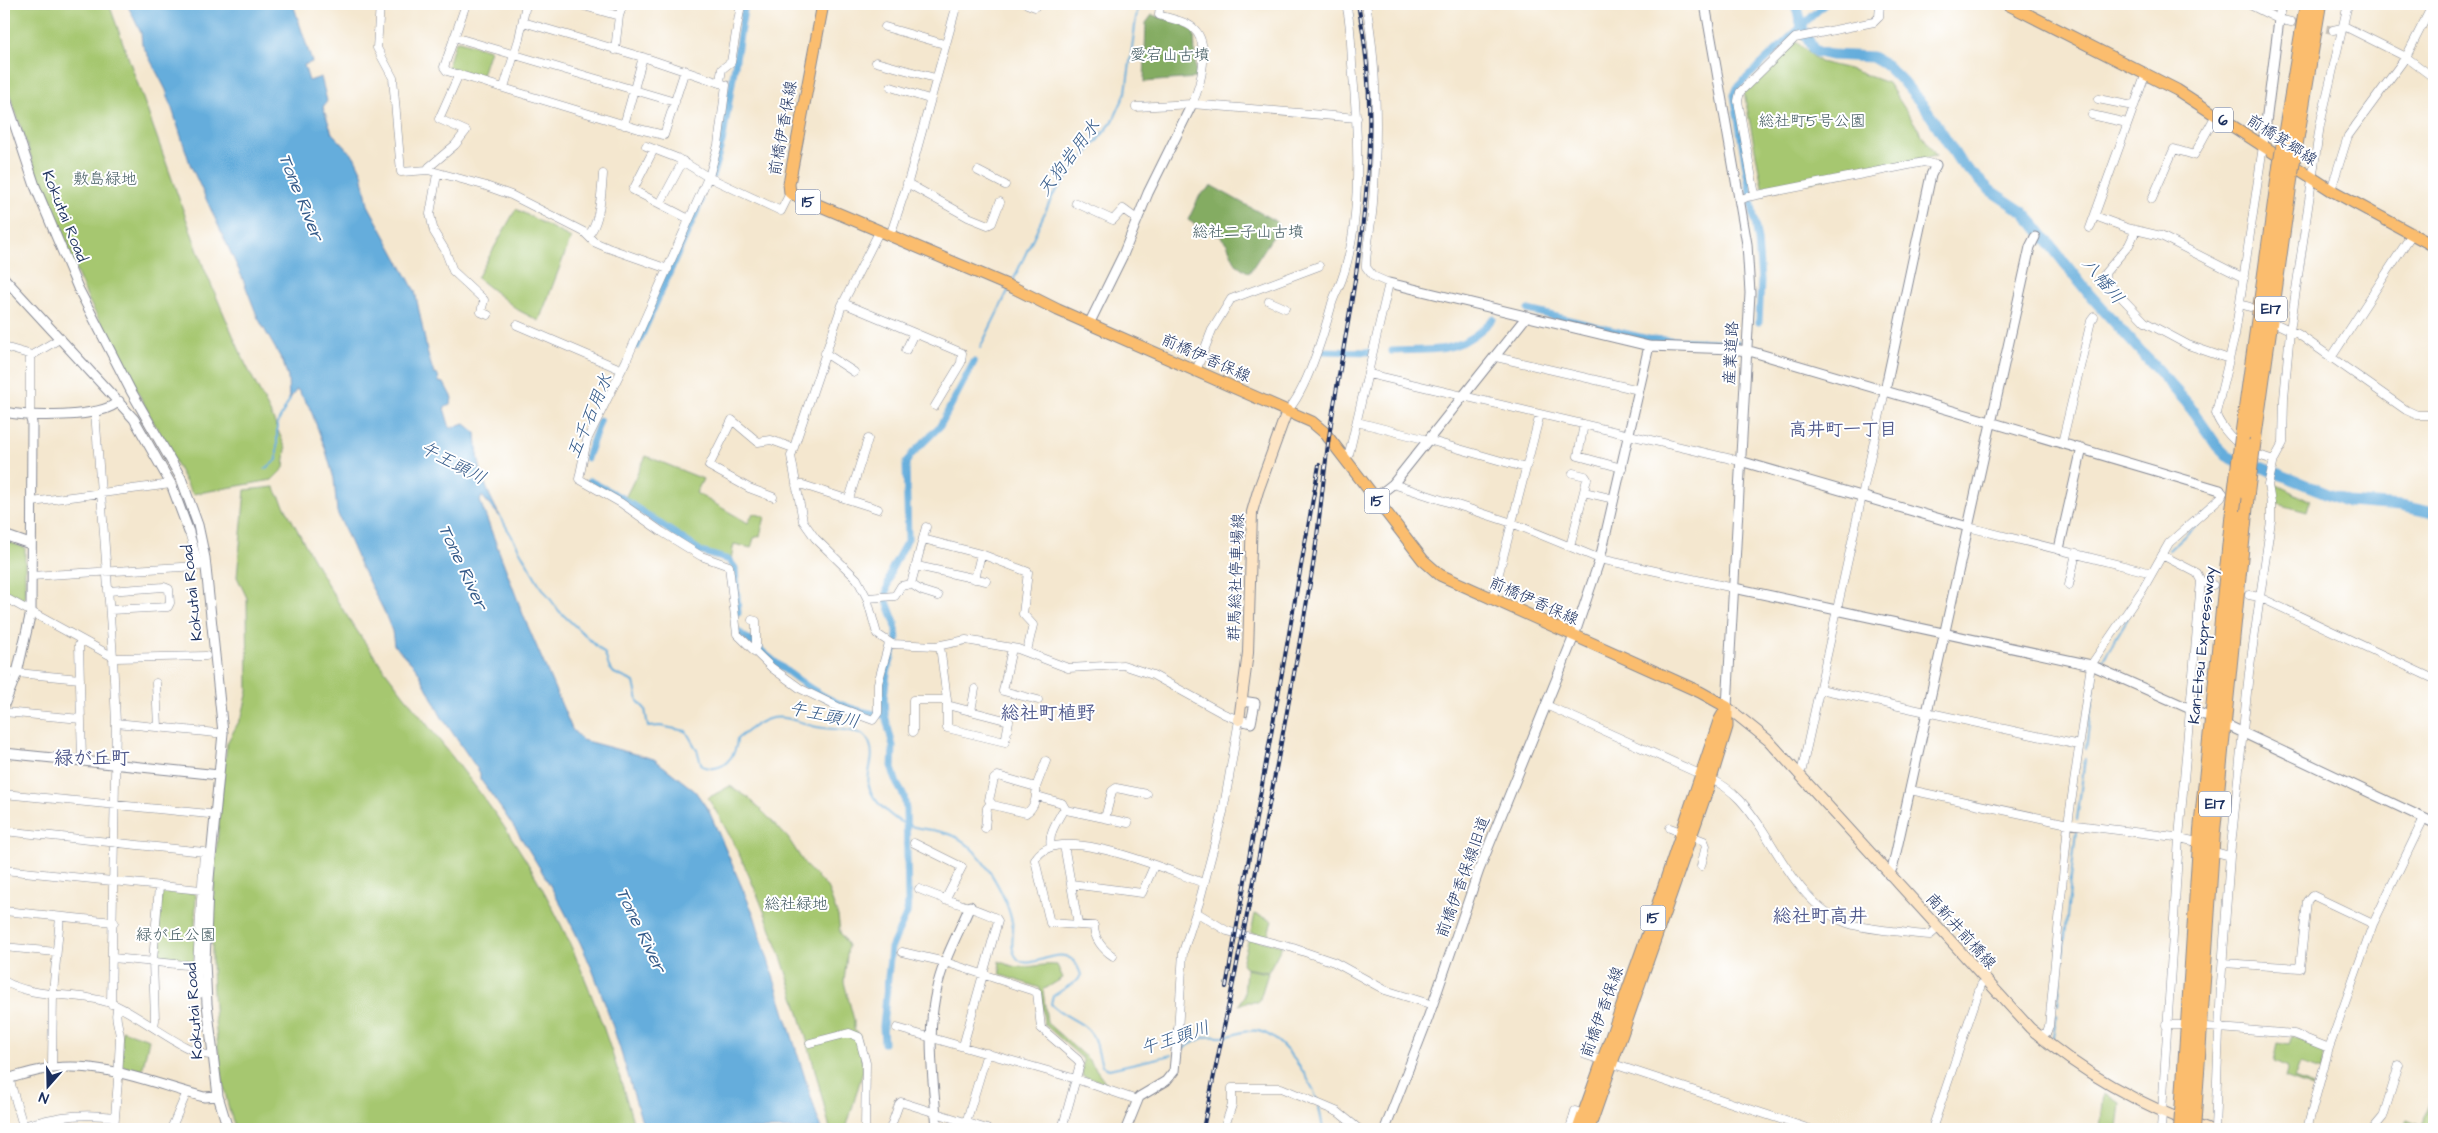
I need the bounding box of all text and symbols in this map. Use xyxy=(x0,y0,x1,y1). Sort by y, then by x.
park label: 愛宕山古墳 xyxy=(1130,44,1210,66)
street label: 前橋伊香保線 xyxy=(764,79,802,177)
road number: 6 xyxy=(2213,108,2233,132)
street label: 前橋箕郷線 xyxy=(2242,109,2322,171)
park label: 総社町5号公園 xyxy=(1758,110,1866,132)
water label: 天狗岩用水 xyxy=(1032,115,1106,201)
water label: Tone River xyxy=(272,150,331,246)
street label: Kokutai Road xyxy=(37,167,93,265)
park label: 敷島緑地 xyxy=(73,168,137,190)
road number: 15 xyxy=(796,190,820,214)
park label: 総社二子山古墳 xyxy=(1192,221,1304,243)
water label: 八幡川 xyxy=(2076,252,2130,310)
road number: E17 xyxy=(2255,296,2287,322)
street label: 産業道路 xyxy=(1718,320,1744,386)
street label: 前橋伊香保線 xyxy=(1158,328,1254,388)
water label: 五千石用水 xyxy=(561,370,619,462)
district label: 高井町一丁目 xyxy=(1789,417,1897,442)
water label: 午王頭川 xyxy=(415,435,491,491)
road number: 15 xyxy=(1364,488,1390,514)
street label: 群馬総社停車場線 xyxy=(1223,513,1249,641)
water label: Tone River xyxy=(432,520,495,616)
street label: Kokutai Road xyxy=(176,544,208,642)
street label: Kan-Etsu Expressway xyxy=(2183,565,2222,725)
street label: 前橋伊香保線 xyxy=(1486,571,1582,631)
water label: 午王頭川 xyxy=(786,695,862,735)
district label: 総社町植野 xyxy=(1000,700,1096,727)
district label: 緑が丘町 xyxy=(54,745,130,772)
road number: E17 xyxy=(2199,792,2231,816)
street label: 前橋伊香保線旧道 xyxy=(1431,813,1495,941)
water label: Tone River xyxy=(610,883,673,979)
street label: 南新井前橋線 xyxy=(1921,888,2001,974)
park label: 総社緑地 xyxy=(764,893,828,915)
district label: 総社町高井 xyxy=(1772,903,1868,930)
road number: 15 xyxy=(1640,906,1666,930)
park label: 緑が丘公園 xyxy=(136,924,216,946)
street label: Kokutai Road xyxy=(180,962,208,1060)
street label: 前橋伊香保線 xyxy=(1575,963,1629,1061)
water label: 午王頭川 xyxy=(1137,1015,1213,1061)
north arrow xyxy=(22,1060,72,1110)
text: N xyxy=(36,1086,51,1108)

